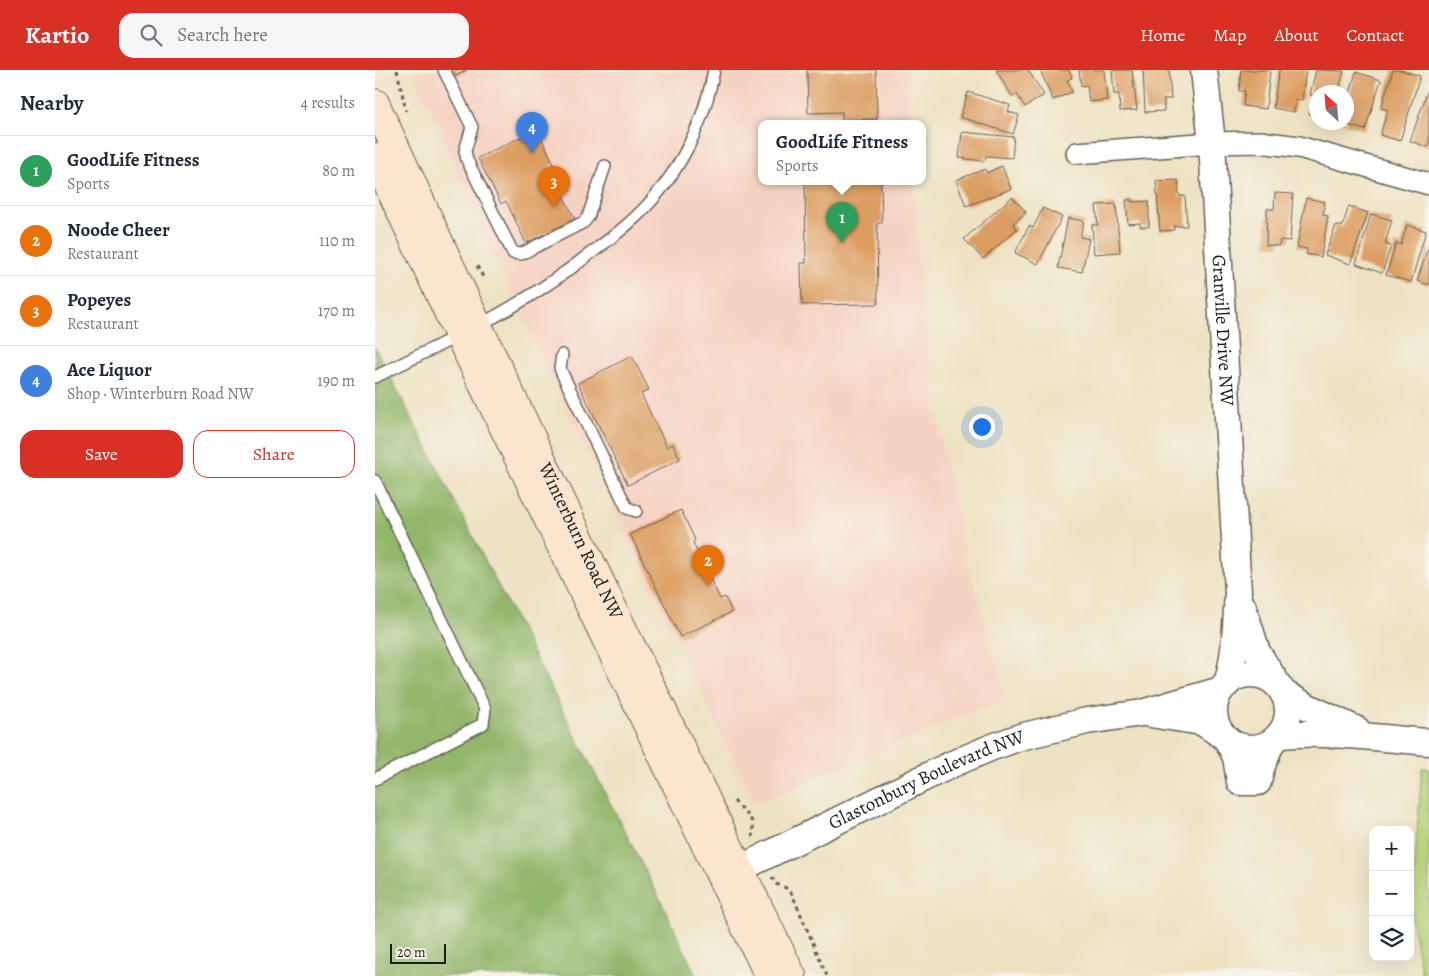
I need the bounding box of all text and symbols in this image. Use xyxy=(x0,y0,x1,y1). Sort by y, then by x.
search box xyxy=(119,13,469,58)
text: Kartio xyxy=(25,19,89,51)
icon: search xyxy=(137,21,165,49)
text: Search here xyxy=(177,22,268,48)
text: Home xyxy=(1140,23,1185,47)
text: Map xyxy=(1213,23,1246,47)
text: About xyxy=(1274,23,1318,47)
text: Contact xyxy=(1346,23,1404,47)
north arrow xyxy=(1309,85,1354,130)
text: Nearby xyxy=(20,89,83,117)
text: 4 results xyxy=(301,92,355,114)
pin: 4 xyxy=(516,112,548,153)
popup xyxy=(758,120,926,185)
text: GoodLife Fitness xyxy=(776,129,908,155)
text: GoodLife Fitness xyxy=(67,147,199,173)
text: Sports xyxy=(776,155,819,177)
text: 1 xyxy=(33,160,39,182)
text: 80 m xyxy=(322,160,355,182)
pin: 3 xyxy=(538,166,570,207)
text: Sports xyxy=(67,173,110,195)
pin: 1 xyxy=(826,202,858,243)
text: Noode Cheer xyxy=(67,217,170,243)
text: 2 xyxy=(32,230,40,252)
text: 110 m xyxy=(319,230,355,252)
text: Restaurant xyxy=(67,243,139,265)
street label: Granville Drive NW xyxy=(1205,254,1240,407)
text: Popeyes xyxy=(67,287,131,313)
text: 3 xyxy=(33,300,39,322)
text: 170 m xyxy=(318,300,355,322)
text: Restaurant xyxy=(67,313,139,335)
text: Ace Liquor xyxy=(67,357,152,383)
text: 4 xyxy=(32,370,40,392)
text: 190 m xyxy=(317,370,355,392)
text: Shop · Winterburn Road NW xyxy=(67,383,254,405)
your location xyxy=(969,414,995,440)
button: Save xyxy=(20,430,183,478)
button: Share xyxy=(193,430,355,478)
street label: Winterburn Road NW xyxy=(532,457,629,624)
pin: 2 xyxy=(692,545,724,586)
street label: Glastonbury Boulevard NW xyxy=(824,723,1028,836)
map controls xyxy=(1369,826,1414,961)
button: + xyxy=(1369,826,1414,871)
button: − xyxy=(1369,871,1414,916)
button: layers xyxy=(1369,916,1414,961)
scale bar xyxy=(390,941,446,964)
text: 20 m xyxy=(397,943,426,962)

